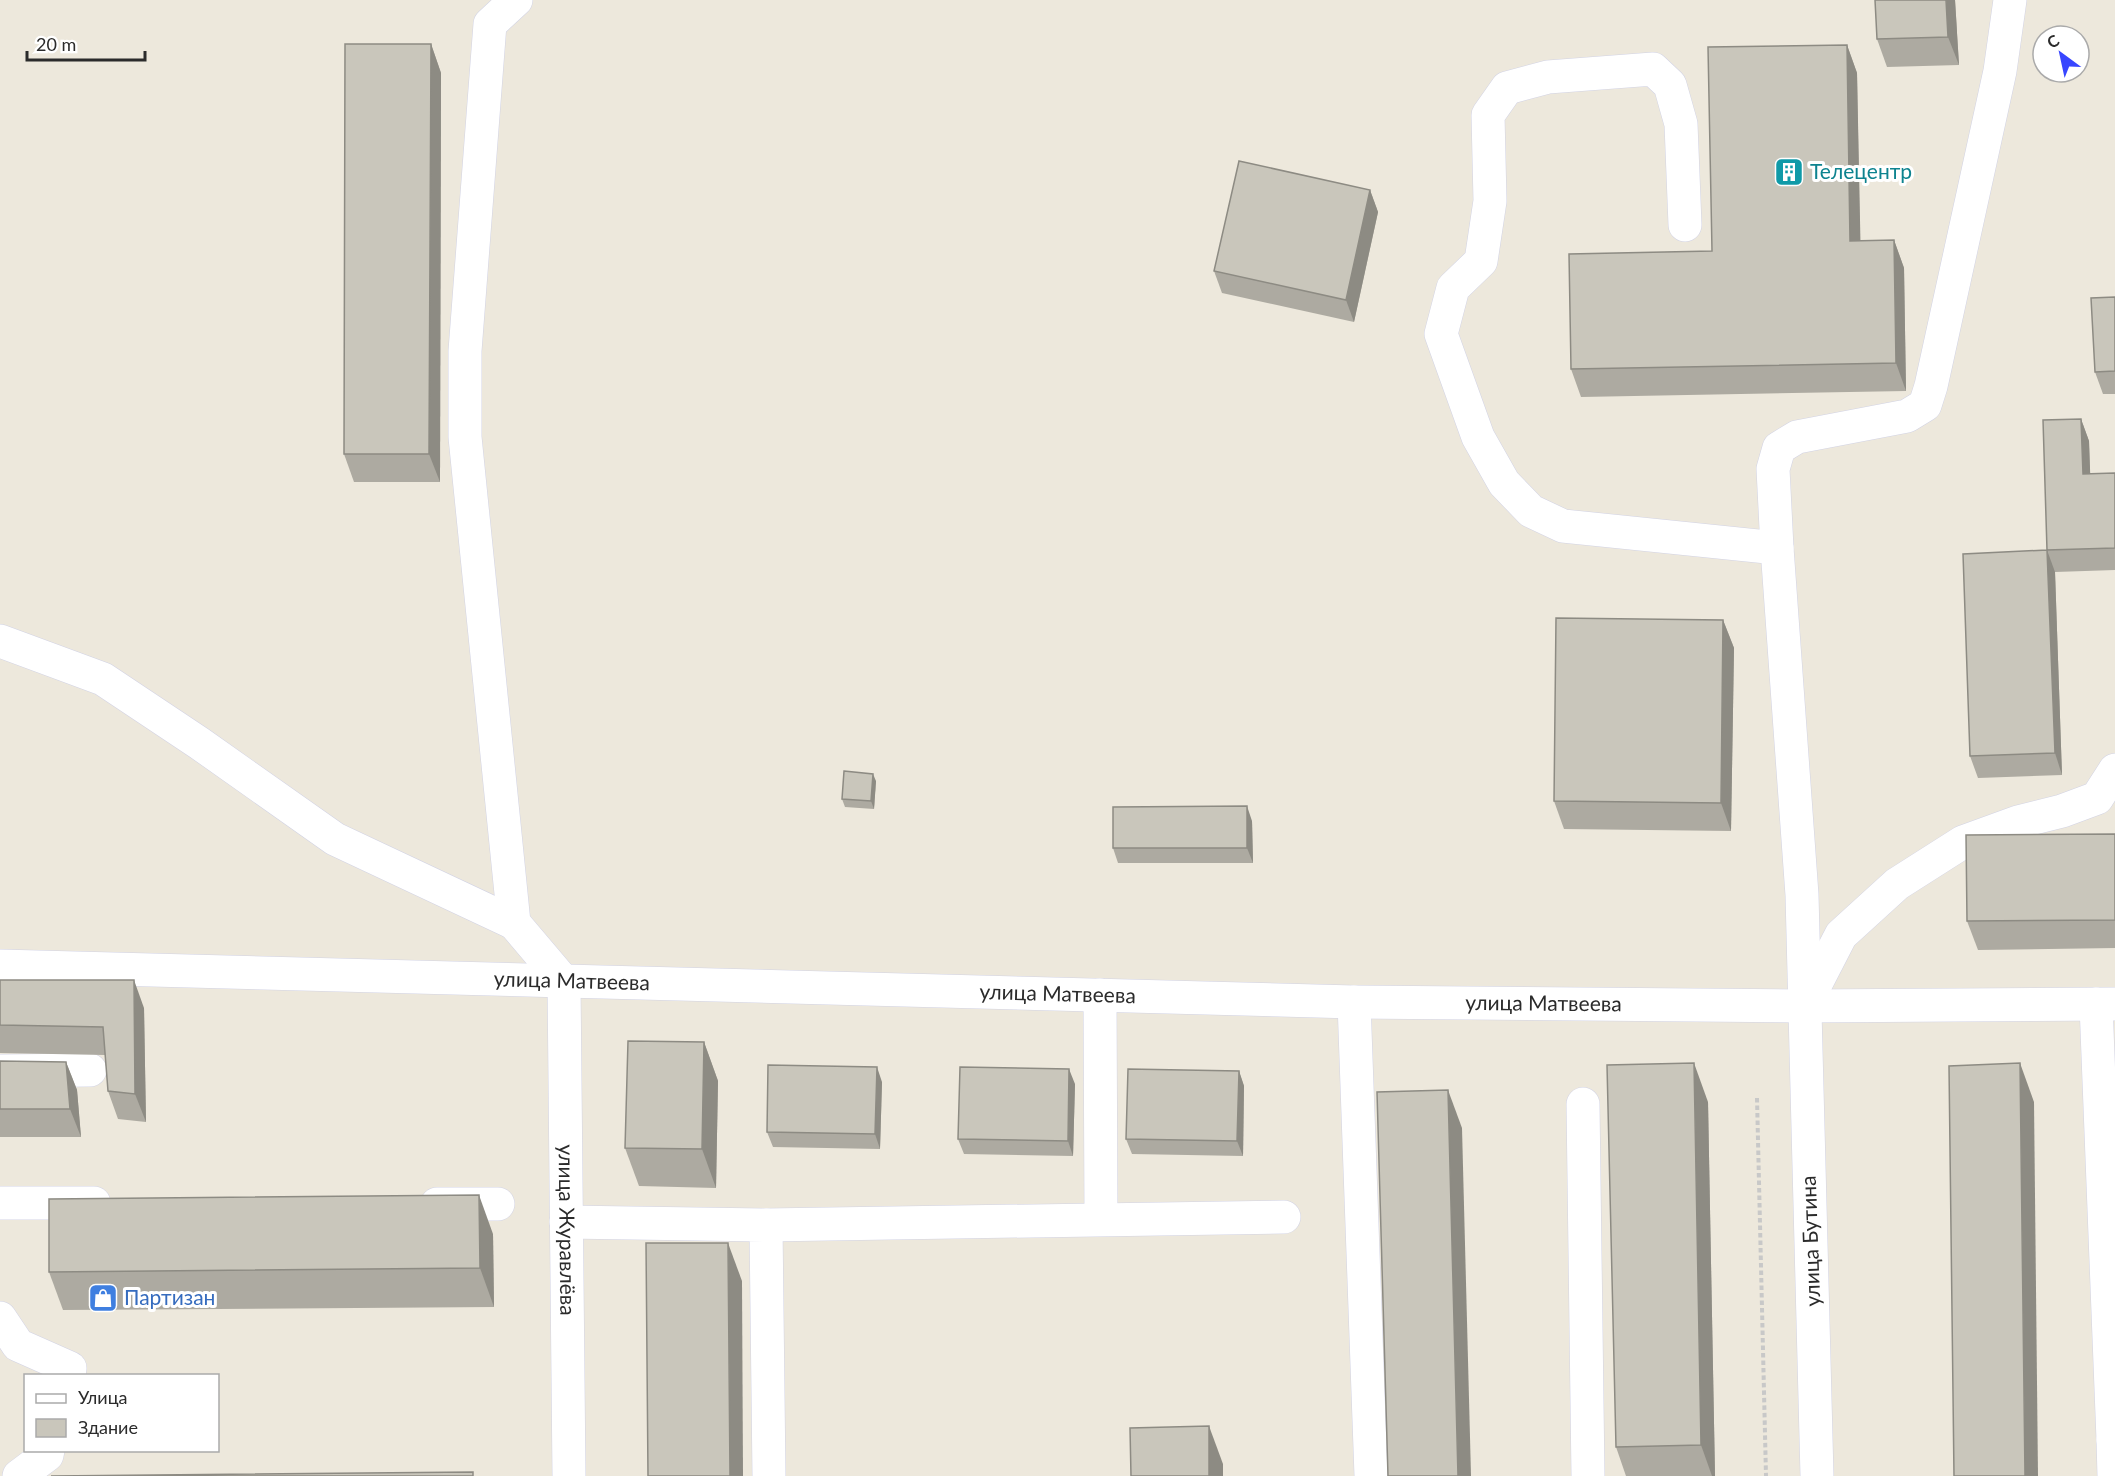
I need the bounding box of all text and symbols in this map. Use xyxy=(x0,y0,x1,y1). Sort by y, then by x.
scale bar xyxy=(27,24,146,62)
north arrow xyxy=(2031,24,2091,84)
text: С xyxy=(2043,30,2063,52)
text: 20 m xyxy=(36,33,76,55)
building icon: Телецентр xyxy=(1773,156,1805,188)
place label: Телецентр xyxy=(1810,158,1912,183)
street label: улица Матвеева xyxy=(493,965,650,994)
street label: улица Матвеева xyxy=(979,978,1136,1007)
street label: улица Матвеева xyxy=(1465,989,1622,1015)
street label: улица Журавлёва xyxy=(555,1144,581,1316)
street label: улица Бутина xyxy=(1795,1175,1824,1307)
shop icon: Партизан xyxy=(87,1282,119,1314)
place label: Партизан xyxy=(124,1284,215,1309)
legend xyxy=(24,1374,219,1452)
text: Улица xyxy=(78,1386,128,1408)
text: Здание xyxy=(78,1416,138,1438)

